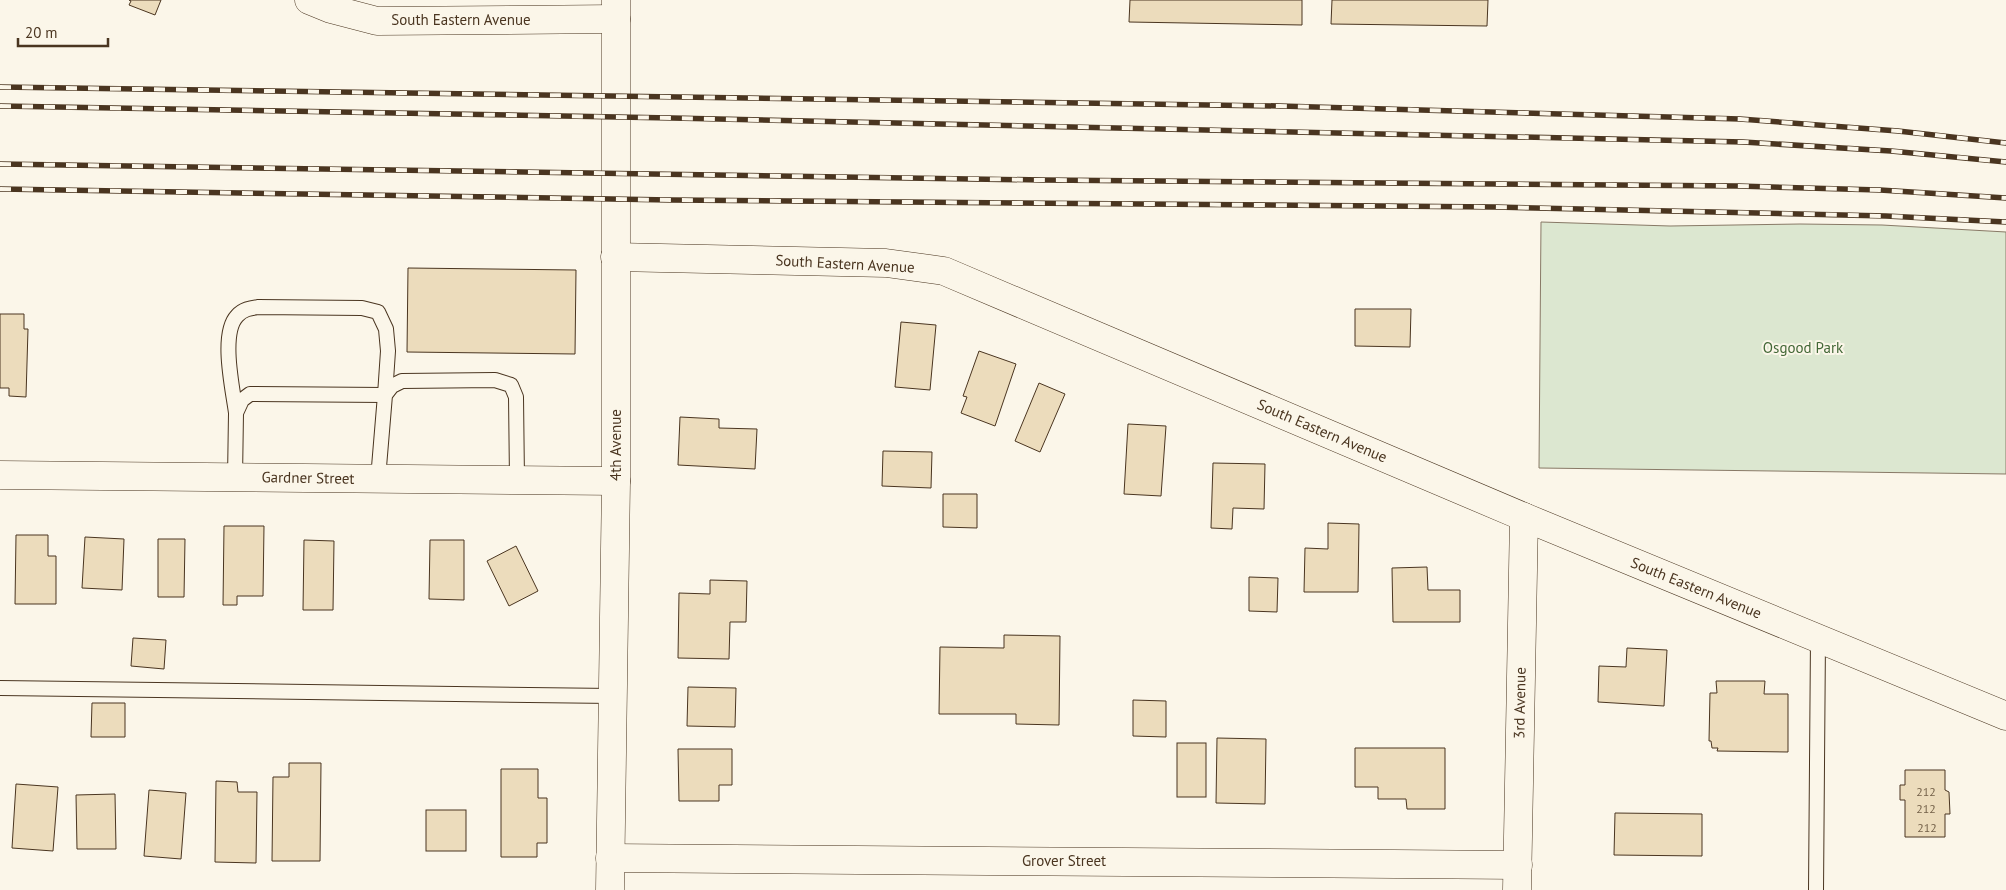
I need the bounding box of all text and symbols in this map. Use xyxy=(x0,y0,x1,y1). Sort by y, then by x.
street label: South Eastern Avenue xyxy=(391,10,531,29)
scale bar xyxy=(18,15,108,47)
text: 20 m xyxy=(25,23,58,42)
street label: South Eastern Avenue xyxy=(775,250,915,277)
park label: Osgood Park xyxy=(1763,338,1844,357)
street label: South Eastern Avenue xyxy=(1254,395,1390,467)
street label: 4th Avenue xyxy=(606,409,625,481)
street label: Gardner Street xyxy=(261,467,355,488)
street label: South Eastern Avenue xyxy=(1628,553,1764,622)
street label: 3rd Avenue xyxy=(1509,667,1530,739)
house number: 212 xyxy=(1916,784,1936,799)
house number: 212 xyxy=(1916,801,1936,816)
house number: 212 xyxy=(1917,820,1937,835)
street label: Grover Street xyxy=(1022,851,1106,870)

